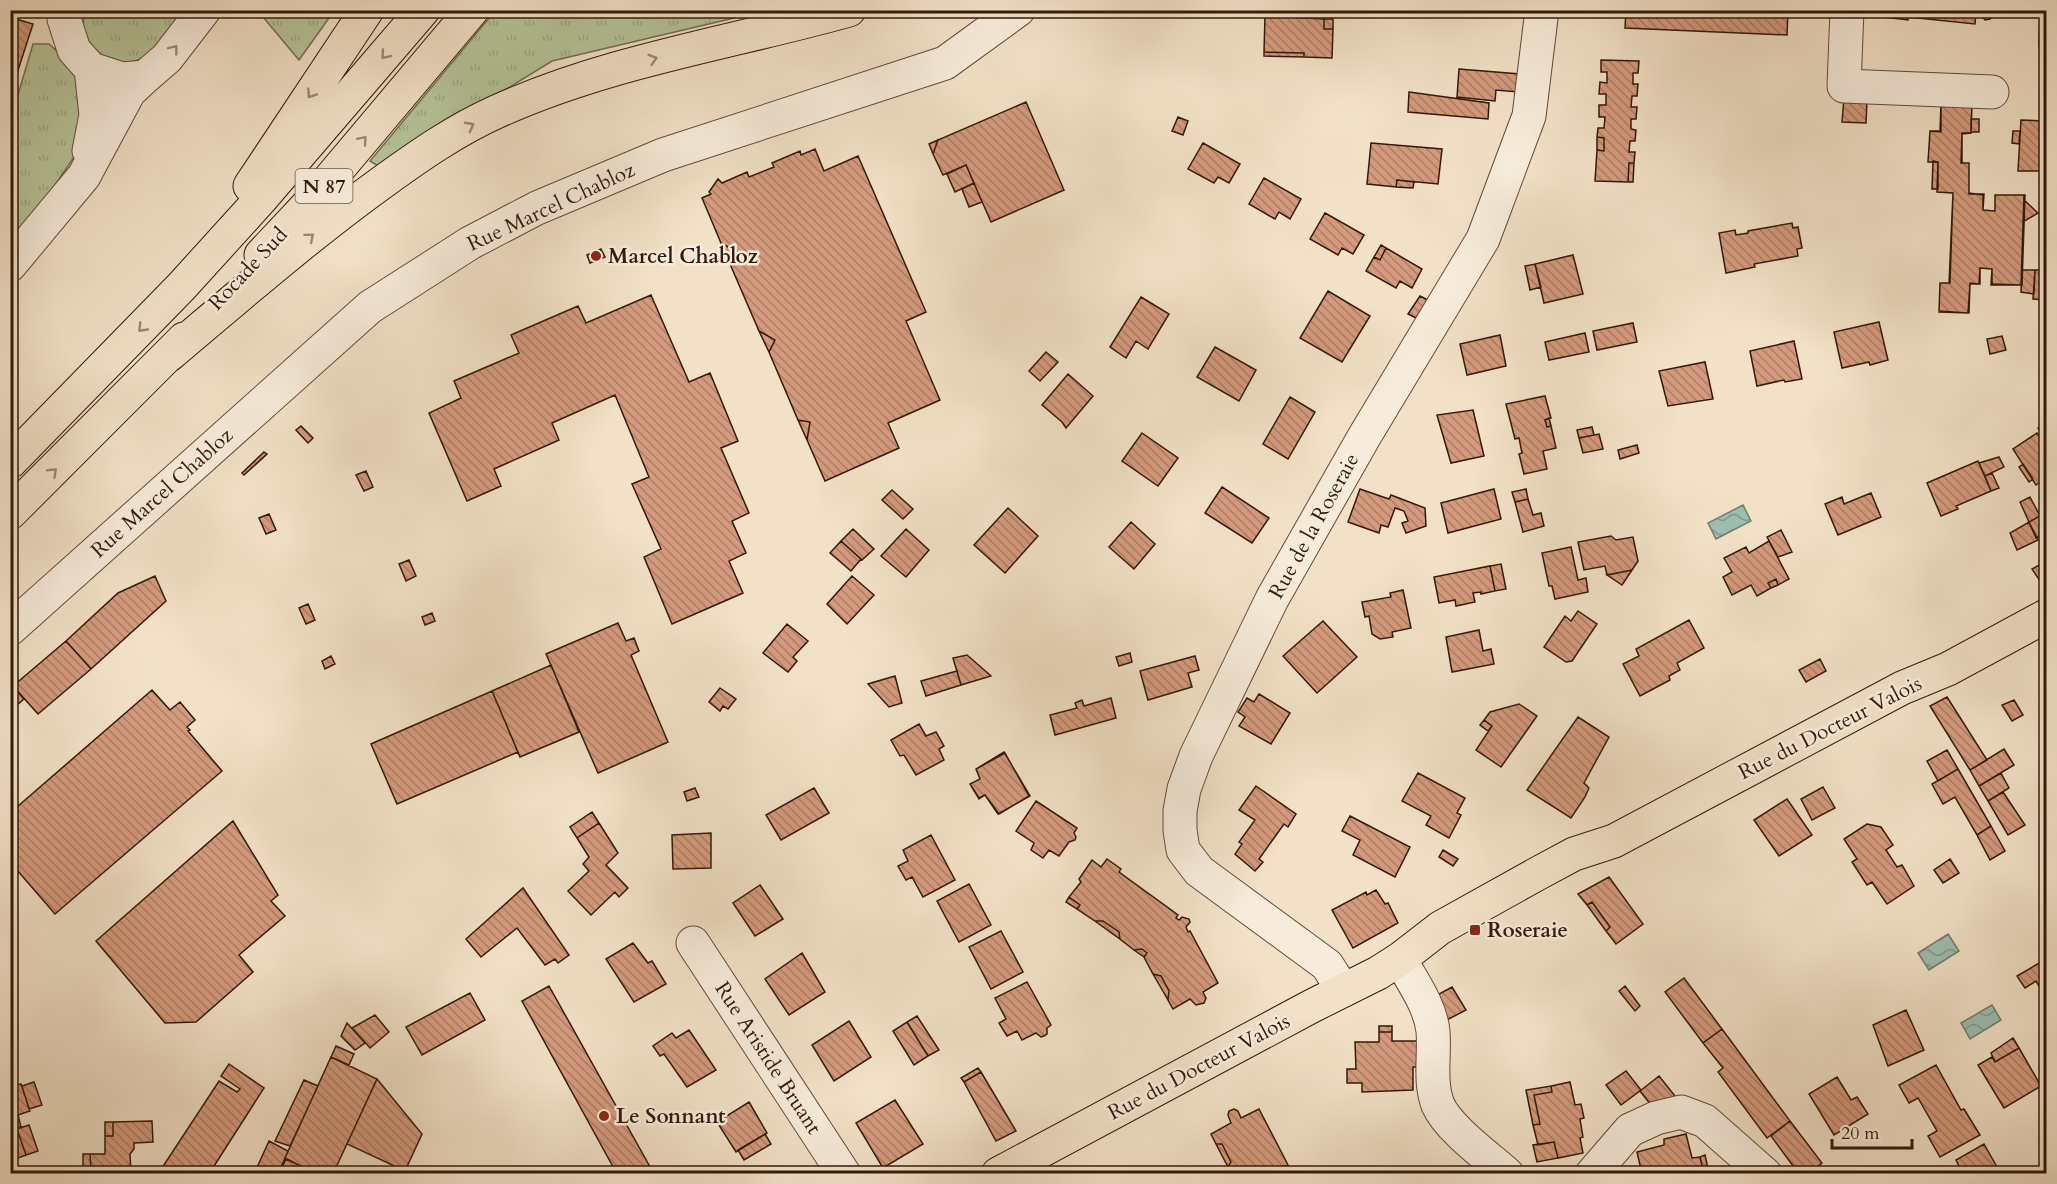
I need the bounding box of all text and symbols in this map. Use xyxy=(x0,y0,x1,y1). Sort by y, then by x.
one-way arrow xyxy=(167,45,178,56)
one-way arrow xyxy=(381,48,392,59)
one-way arrow xyxy=(647,54,658,66)
one-way arrow xyxy=(307,87,318,98)
one-way arrow xyxy=(464,122,474,133)
one-way arrow xyxy=(356,136,367,147)
street label: Rue Marcel Chabloz xyxy=(462,155,640,259)
road number: N 87 xyxy=(296,169,352,203)
street label: Rocade Sud xyxy=(202,221,294,317)
one-way arrow xyxy=(303,233,314,244)
place label: Marcel Chabloz xyxy=(608,242,759,271)
marker: Marcel Chabloz xyxy=(589,249,603,263)
one-way arrow xyxy=(138,321,149,331)
street label: Rue Marcel Chabloz xyxy=(85,421,240,565)
street label: Rue de la Roseraie xyxy=(1262,448,1366,604)
one-way arrow xyxy=(45,469,56,480)
street label: Rue du Docteur Valois xyxy=(1733,669,1927,787)
place label: Roseraie xyxy=(1487,916,1568,945)
marker: Roseraie xyxy=(1468,923,1482,937)
street label: Rue Aristide Bruant xyxy=(708,976,828,1140)
street label: Rue du Docteur Valois xyxy=(1103,1007,1295,1127)
place label: Le Sonnant xyxy=(616,1102,726,1131)
marker: Le Sonnant xyxy=(597,1109,611,1123)
scale bar xyxy=(1832,1112,1912,1150)
text: 20 m xyxy=(1841,1121,1880,1146)

